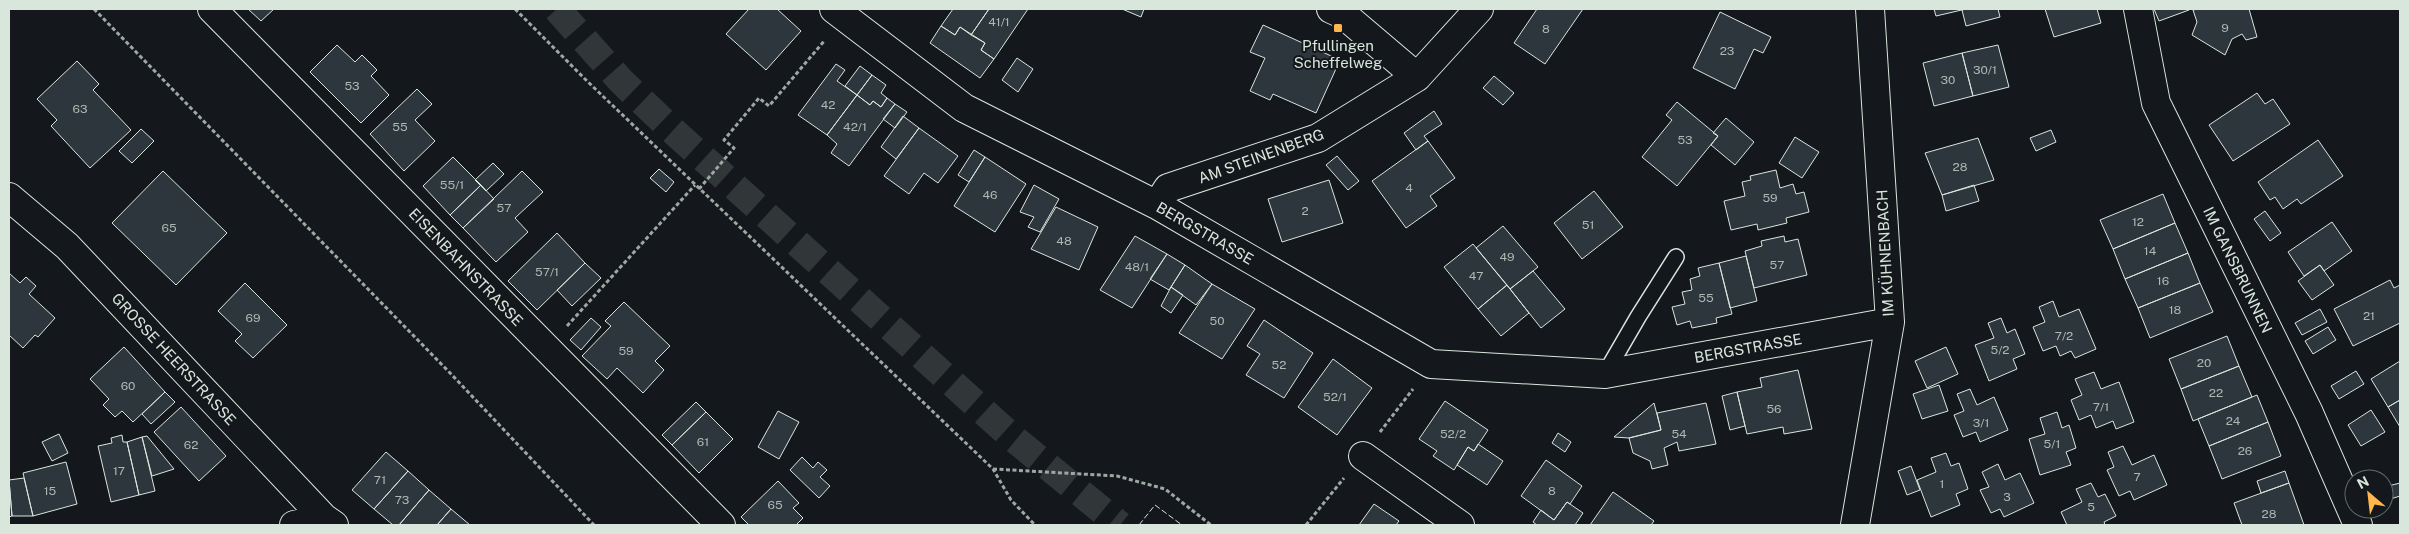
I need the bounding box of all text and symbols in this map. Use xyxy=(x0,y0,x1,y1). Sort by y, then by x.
house number: 41/1 xyxy=(988,15,1010,29)
house number: 9 xyxy=(2221,21,2229,35)
marker: Pfullingen Scheffelweg xyxy=(1332,22,1344,34)
house number: 8 xyxy=(1542,22,1550,36)
place label: Pfullingen Scheffelweg xyxy=(1294,37,1382,71)
house number: 23 xyxy=(1720,44,1734,58)
house number: 30/1 xyxy=(1973,63,1997,77)
house number: 30 xyxy=(1941,73,1955,87)
house number: 53 xyxy=(344,79,360,93)
house number: 42 xyxy=(821,98,835,112)
house number: 63 xyxy=(73,102,87,116)
house number: 55 xyxy=(392,120,408,134)
house number: 42/1 xyxy=(843,120,867,134)
street label: AM STEINENBERG xyxy=(1196,125,1326,187)
house number: 53 xyxy=(1677,133,1693,147)
house number: 28 xyxy=(1953,160,1968,174)
house number: 55/1 xyxy=(440,178,464,192)
house number: 4 xyxy=(1405,181,1413,195)
house number: 46 xyxy=(982,188,998,202)
street label: IM KÜHNENBACH xyxy=(1872,189,1897,317)
house number: 59 xyxy=(1762,191,1778,205)
street label: BERGSTRASSE xyxy=(1153,198,1257,268)
house number: 57 xyxy=(497,201,511,215)
house number: 2 xyxy=(1301,204,1309,218)
street label: IM GANSBRUNNEN xyxy=(2200,204,2276,336)
street label: EISENBAHNSTRASSE xyxy=(405,205,527,329)
house number: 12 xyxy=(2132,215,2144,229)
house number: 51 xyxy=(1582,218,1594,232)
house number: 65 xyxy=(161,221,177,235)
house number: 48 xyxy=(1056,234,1072,248)
house number: 14 xyxy=(2144,244,2157,258)
house number: 49 xyxy=(1499,250,1515,264)
house number: 57 xyxy=(1770,258,1784,272)
house number: 48/1 xyxy=(1125,260,1149,274)
house number: 57/1 xyxy=(535,265,559,279)
house number: 47 xyxy=(1469,269,1483,283)
house number: 16 xyxy=(2157,274,2169,288)
street label: GROSSE HEERSTRASSE xyxy=(108,290,240,428)
house number: 55 xyxy=(1698,291,1714,305)
house number: 18 xyxy=(2169,303,2182,317)
house number: 21 xyxy=(2363,309,2375,323)
house number: 69 xyxy=(246,311,260,325)
house number: 50 xyxy=(1209,314,1225,328)
house number: 7/2 xyxy=(2055,329,2073,343)
street label: BERGSTRASSE xyxy=(1693,330,1803,366)
house number: 5/2 xyxy=(1990,343,2010,357)
house number: 59 xyxy=(618,344,634,358)
house number: 20 xyxy=(2197,356,2211,370)
house number: 52 xyxy=(1272,358,1286,372)
house number: 60 xyxy=(121,379,135,393)
house number: 22 xyxy=(2209,386,2223,400)
house number: 52/1 xyxy=(1323,390,1347,404)
house number: 7/1 xyxy=(2093,400,2109,414)
house number: 56 xyxy=(1766,402,1782,416)
house number: 24 xyxy=(2226,414,2241,428)
house number: 3/1 xyxy=(1973,416,1989,430)
house number: 52/2 xyxy=(1440,427,1466,441)
house number: 54 xyxy=(1671,427,1687,441)
house number: 61 xyxy=(697,435,709,449)
house number: 5/1 xyxy=(2044,437,2060,451)
house number: 62 xyxy=(184,438,198,452)
house number: 26 xyxy=(2238,444,2252,458)
house number: 17 xyxy=(113,464,125,478)
north arrow xyxy=(2344,469,2394,519)
house number: 7 xyxy=(2133,470,2141,484)
house number: 71 xyxy=(374,473,386,487)
text: N xyxy=(2354,473,2371,492)
house number: 1 xyxy=(1940,477,1944,491)
house number: 15 xyxy=(44,484,57,498)
house number: 8 xyxy=(1548,484,1556,498)
house number: 3 xyxy=(2003,490,2011,504)
house number: 73 xyxy=(395,493,409,507)
house number: 65 xyxy=(767,498,783,512)
house number: 5 xyxy=(2087,500,2095,514)
house number: 28 xyxy=(2262,507,2277,521)

